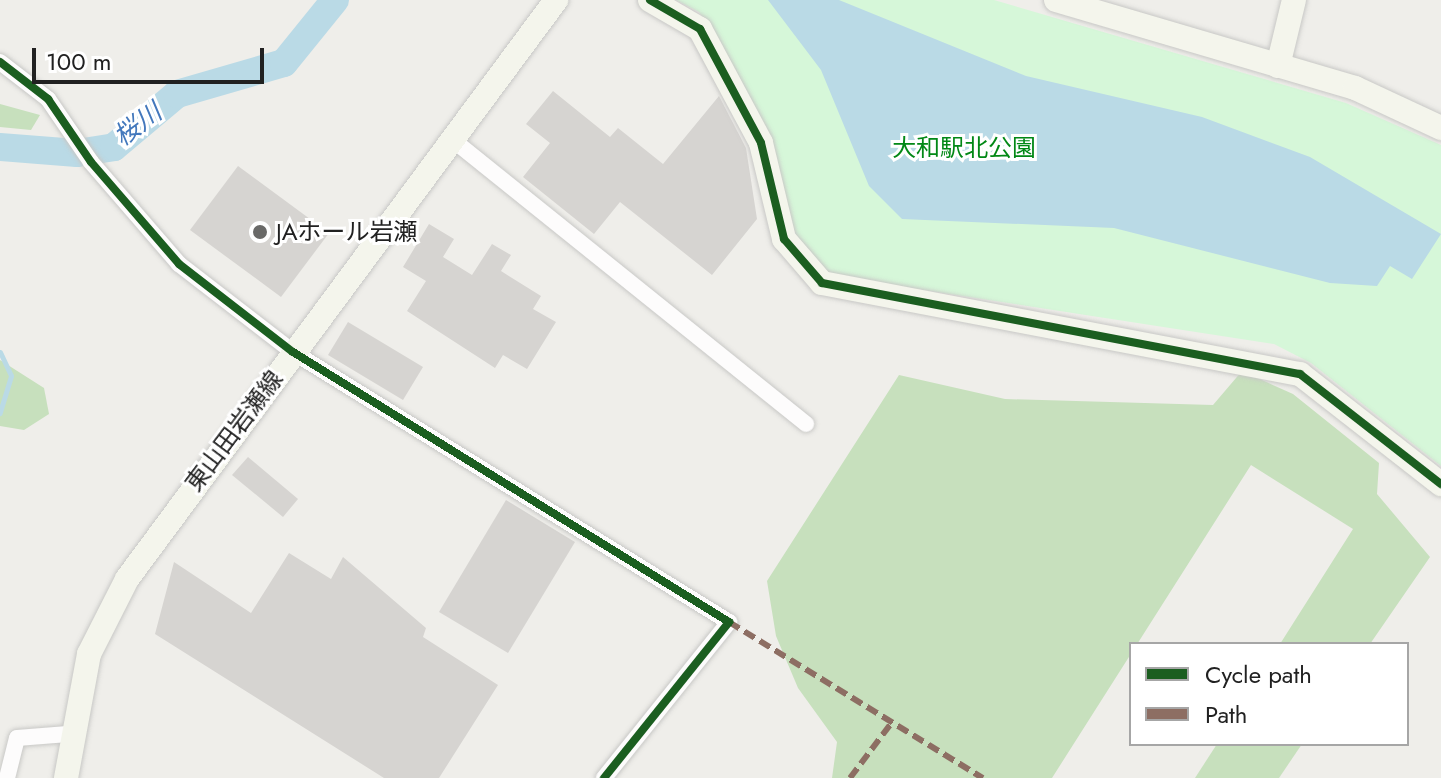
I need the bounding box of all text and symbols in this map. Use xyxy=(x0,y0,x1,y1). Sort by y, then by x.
scale bar xyxy=(36,32,268,82)
text: 100 m xyxy=(46,44,112,79)
water label: 桜川 xyxy=(108,97,168,153)
park label: 大和駅北公園 xyxy=(892,134,1036,162)
place label: JAホール岩瀬 xyxy=(276,218,418,246)
marker: JAホール岩瀬 xyxy=(251,223,269,241)
street label: 東山田岩瀬線 xyxy=(179,365,289,497)
legend xyxy=(1129,642,1409,746)
text: Cycle path xyxy=(1205,657,1312,692)
text: Path xyxy=(1205,697,1247,732)

